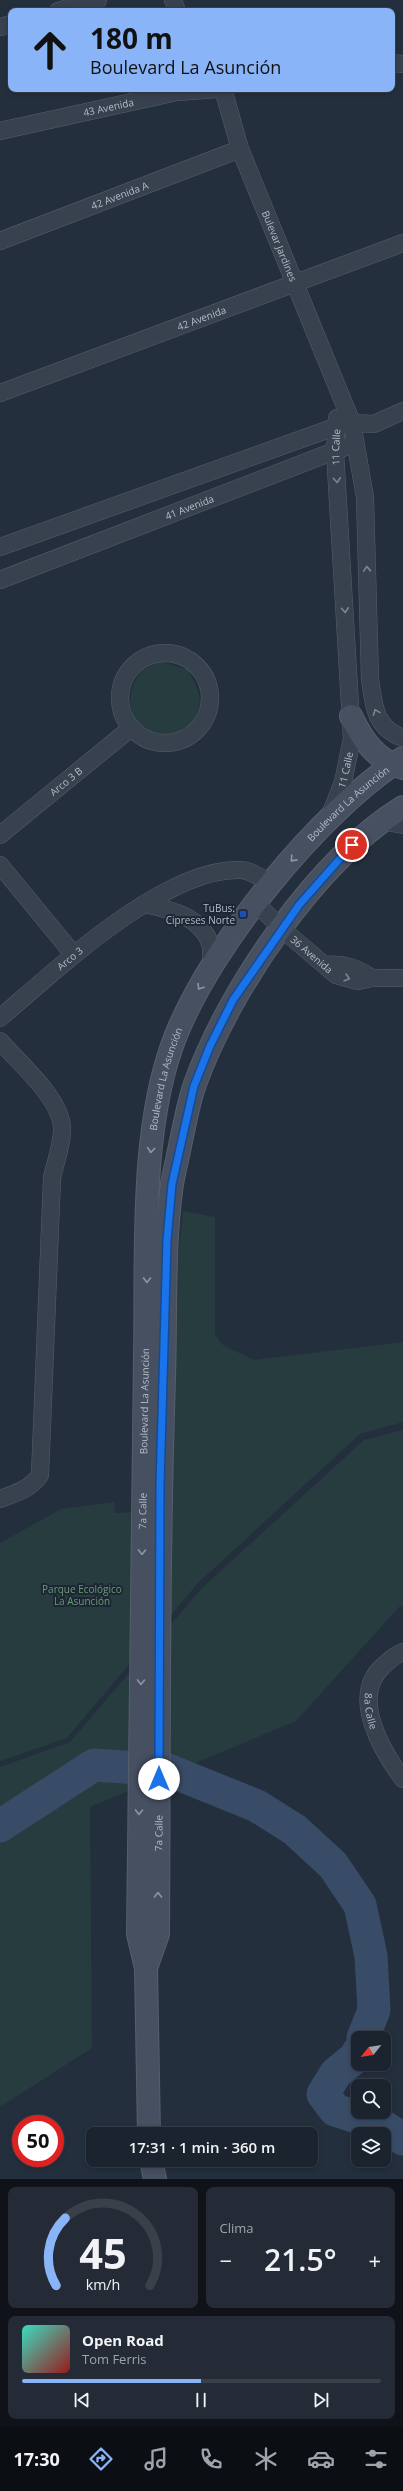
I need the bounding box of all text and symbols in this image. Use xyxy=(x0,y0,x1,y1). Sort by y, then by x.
text: 180 m xyxy=(90,19,173,57)
icon: ahead xyxy=(24,24,76,76)
text: Boulevard La Asunción xyxy=(90,55,281,79)
street label: 43 Avenida xyxy=(82,95,135,119)
street label: 42 Avenida A xyxy=(89,178,151,213)
street label: Bulevar Jardines xyxy=(259,208,300,284)
street label: 42 Avenida xyxy=(175,302,228,334)
street label: 11 Calle xyxy=(328,428,343,466)
one-way arrow xyxy=(332,477,341,483)
street label: 41 Avenida xyxy=(163,491,216,523)
one-way arrow xyxy=(363,566,371,572)
one-way arrow xyxy=(340,607,349,613)
one-way arrow xyxy=(373,709,381,716)
street label: 11 Calle xyxy=(334,750,356,790)
street label: Boulevard La Asunción xyxy=(304,763,392,844)
street label: Arco 3 B xyxy=(46,764,85,799)
pin xyxy=(335,828,369,862)
icon: arrive xyxy=(341,834,363,856)
one-way arrow xyxy=(290,854,297,862)
place label: TuBus: Cipreses Norte xyxy=(166,901,235,927)
marker: TuBus: Cipreses Norte xyxy=(238,909,248,919)
street label: 36 Avenida xyxy=(288,932,336,976)
street label: Arco 3 xyxy=(54,943,86,973)
one-way arrow xyxy=(343,973,350,982)
one-way arrow xyxy=(198,983,205,990)
street label: Boulevard La Asunción xyxy=(146,1025,185,1131)
one-way arrow xyxy=(147,1147,156,1153)
one-way arrow xyxy=(143,1277,151,1283)
street label: Boulevard La Asunción xyxy=(136,1348,152,1454)
street label: 7a Calle xyxy=(135,1492,150,1529)
one-way arrow xyxy=(138,1549,146,1555)
park label: Parque Ecológico La Asunción xyxy=(42,1582,122,1608)
one-way arrow xyxy=(137,1679,145,1685)
street label: 8a Calle xyxy=(362,1693,381,1731)
position arrow xyxy=(138,1758,180,1800)
one-way arrow xyxy=(135,1809,143,1815)
street label: 7a Calle xyxy=(151,1814,165,1851)
one-way arrow xyxy=(154,1892,162,1898)
north arrow xyxy=(351,2031,391,2071)
map controls xyxy=(351,2031,391,2167)
button: search xyxy=(351,2079,391,2119)
speed limit sign: 50 xyxy=(12,2115,64,2167)
button: layers xyxy=(351,2127,391,2167)
text: 17:31 · 1 min · 360 m xyxy=(129,2137,275,2157)
text: Clima xyxy=(220,2219,254,2237)
text: 45 xyxy=(79,2224,127,2280)
text: 21.5° xyxy=(264,2239,337,2280)
text: − xyxy=(220,2245,232,2275)
text: + xyxy=(368,2245,381,2275)
text: km/h xyxy=(85,2274,120,2293)
text: Open Road xyxy=(82,2330,164,2350)
text: Tom Ferris xyxy=(82,2350,147,2368)
icon: previous xyxy=(71,2389,93,2411)
icon: pause xyxy=(190,2389,212,2411)
icon: next xyxy=(310,2389,332,2411)
icon: directions xyxy=(87,2445,115,2473)
icon: music xyxy=(142,2445,170,2473)
icon: phone xyxy=(197,2445,225,2473)
icon: climate xyxy=(252,2445,280,2473)
icon: car xyxy=(307,2445,335,2473)
icon: filters xyxy=(362,2445,390,2473)
text: 17:30 xyxy=(13,2447,60,2471)

